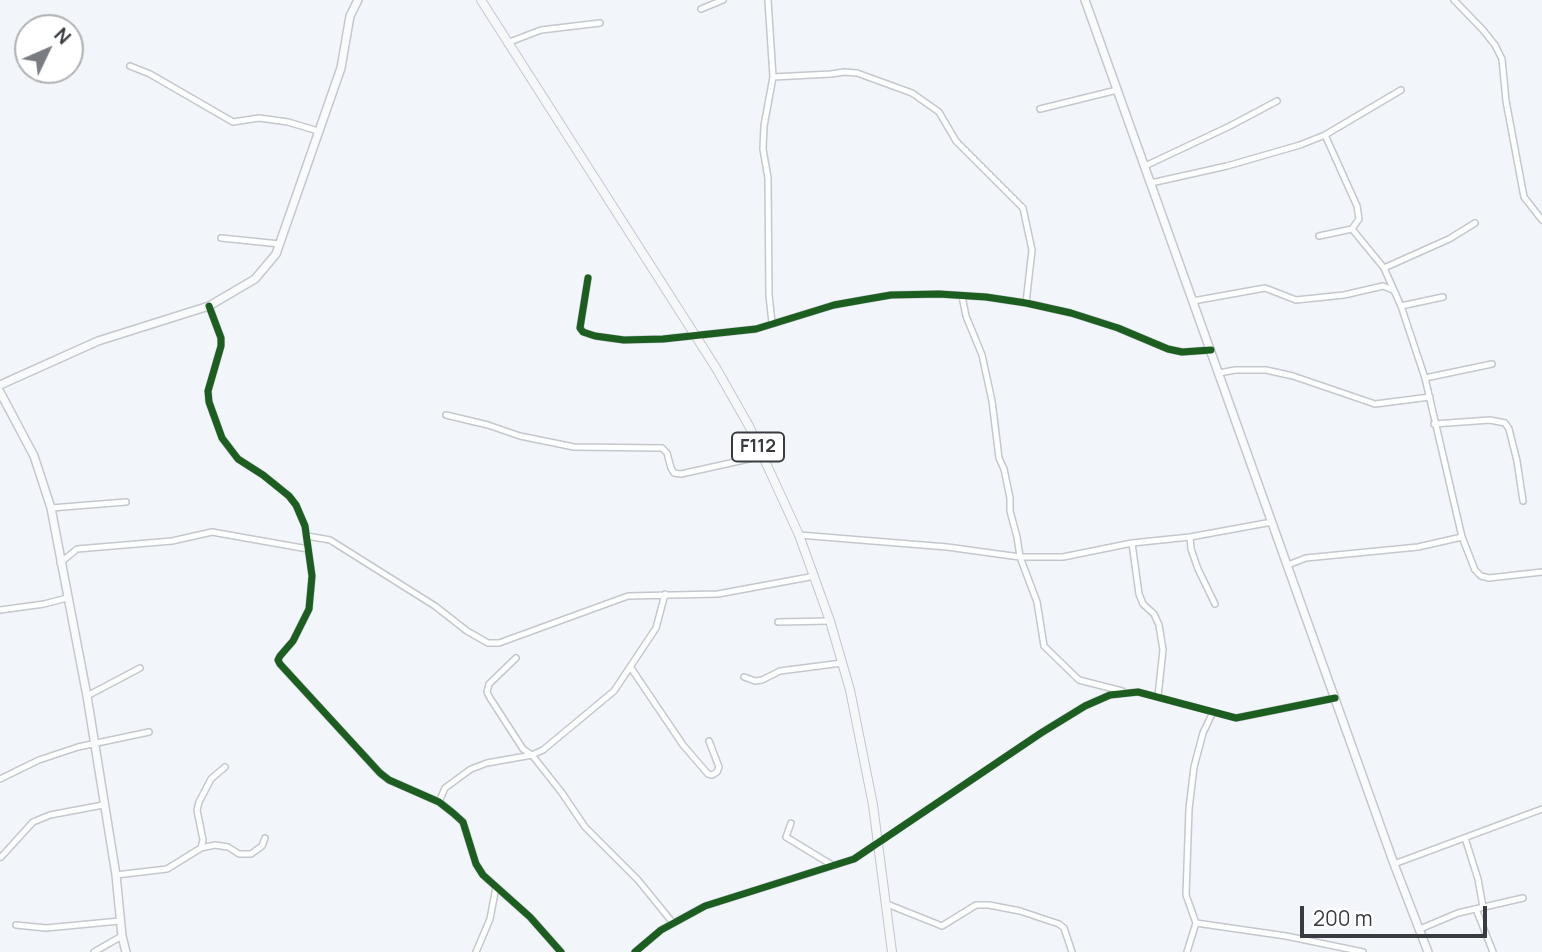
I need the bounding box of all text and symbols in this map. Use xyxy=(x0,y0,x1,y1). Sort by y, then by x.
north arrow xyxy=(14,14,84,84)
text: N xyxy=(49,22,77,50)
road number: F112 xyxy=(732,432,784,462)
scale bar xyxy=(1304,892,1491,936)
text: 200 m xyxy=(1313,904,1373,932)

